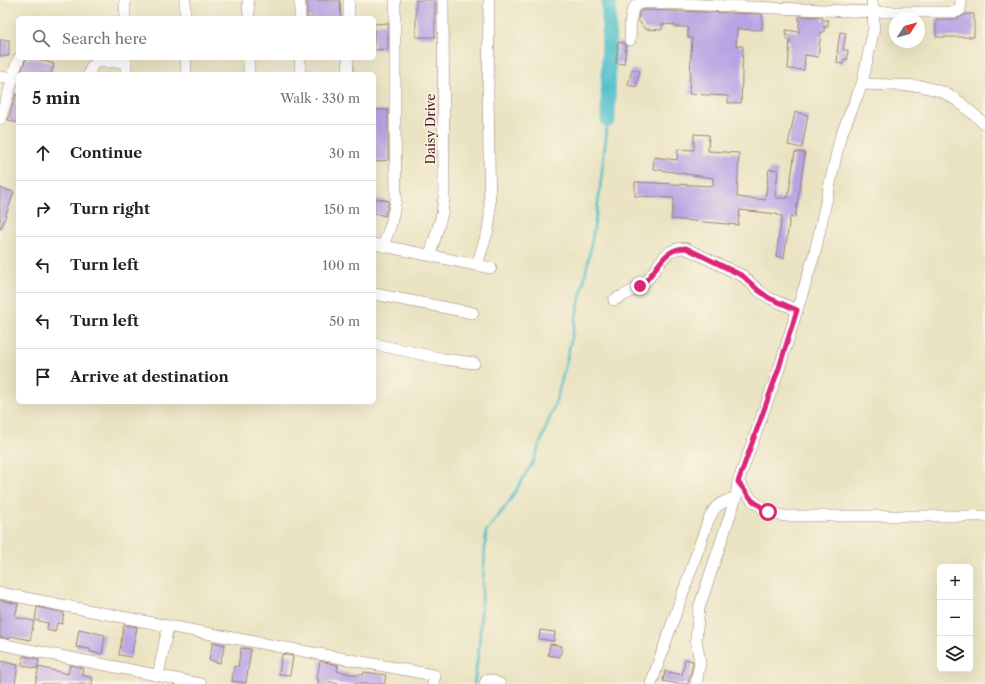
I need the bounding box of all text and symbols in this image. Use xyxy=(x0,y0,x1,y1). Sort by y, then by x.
north arrow xyxy=(889,12,925,48)
search box xyxy=(16,16,376,60)
icon: search xyxy=(30,27,52,49)
text: Search here xyxy=(62,29,147,48)
text: 5 min xyxy=(32,88,80,108)
text: Walk · 330 m xyxy=(280,90,360,106)
street label: Daisy Drive xyxy=(422,93,438,165)
icon: ahead xyxy=(32,142,54,164)
text: Continue xyxy=(70,143,142,162)
text: 30 m xyxy=(329,145,360,161)
icon: right xyxy=(32,198,54,220)
text: Turn right xyxy=(70,199,150,218)
text: 150 m xyxy=(324,201,360,217)
icon: left xyxy=(32,254,54,276)
text: Turn left xyxy=(70,255,139,274)
text: 100 m xyxy=(322,257,360,273)
route end xyxy=(631,277,649,295)
icon: left xyxy=(32,310,54,332)
text: Turn left xyxy=(70,311,139,330)
text: 50 m xyxy=(329,313,360,329)
icon: arrive xyxy=(32,366,54,388)
text: Arrive at destination xyxy=(70,367,229,386)
route start xyxy=(759,503,777,521)
map controls xyxy=(937,564,973,672)
button: + xyxy=(937,564,973,600)
button: − xyxy=(937,600,973,636)
button: layers xyxy=(937,636,973,672)

